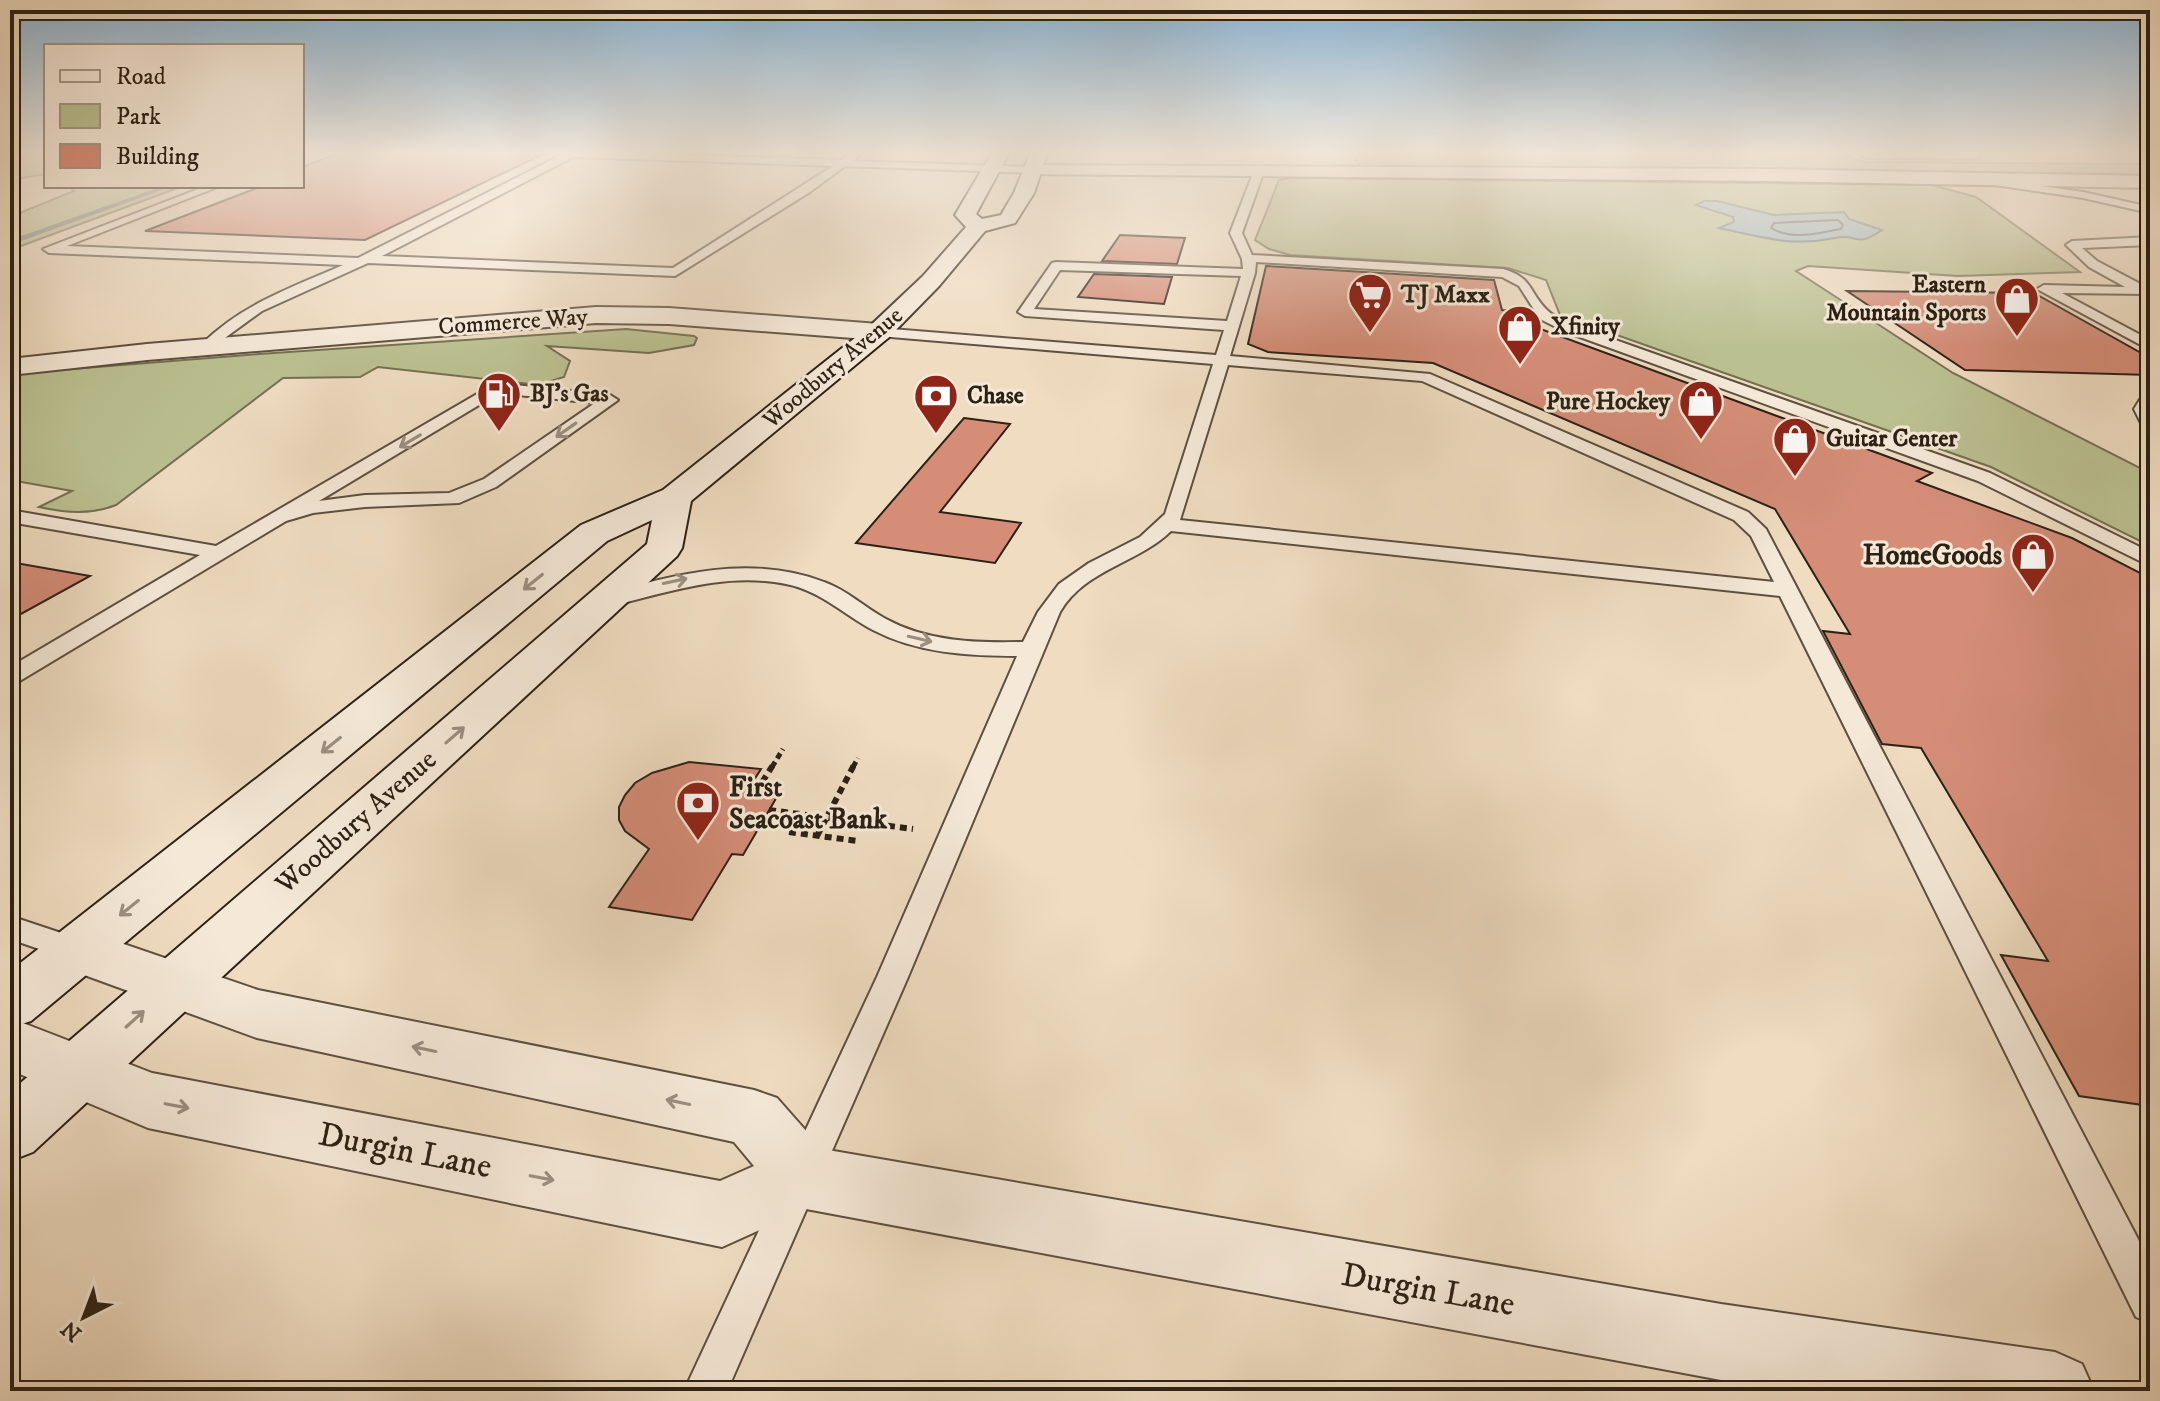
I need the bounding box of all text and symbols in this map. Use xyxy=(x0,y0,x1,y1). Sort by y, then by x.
legend xyxy=(44,44,304,188)
text: Road xyxy=(116,62,166,92)
text: Park xyxy=(116,102,161,132)
text: Building xyxy=(116,142,199,172)
place label: Eastern Mountain Sports xyxy=(1826,270,1986,328)
supermarket icon: TJ Maxx xyxy=(1346,271,1394,334)
shop icon: Eastern Mountain Sports xyxy=(1993,275,2041,338)
place label: TJ Maxx xyxy=(1400,280,1490,310)
street label: Woodbury Avenue xyxy=(756,301,909,436)
street label: Commerce Way xyxy=(437,302,589,342)
shop icon: Xfinity xyxy=(1496,303,1544,366)
place label: Xfinity xyxy=(1551,312,1620,342)
fuel station icon: BJ’s Gas xyxy=(475,370,523,433)
bank icon: Chase xyxy=(912,372,960,435)
shop icon: Pure Hockey xyxy=(1677,378,1725,441)
place label: BJ’s Gas xyxy=(530,379,609,409)
place label: Chase xyxy=(967,381,1024,411)
place label: Pure Hockey xyxy=(1546,387,1671,417)
shop icon: Guitar Center xyxy=(1771,415,1819,478)
one-way arrow xyxy=(556,422,578,438)
place label: Guitar Center xyxy=(1826,424,1958,454)
one-way arrow xyxy=(399,433,422,449)
shop icon: HomeGoods xyxy=(2009,531,2057,594)
place label: HomeGoods xyxy=(1863,538,2003,573)
one-way arrow xyxy=(523,573,544,590)
one-way arrow xyxy=(662,573,688,588)
one-way arrow xyxy=(906,632,932,647)
one-way arrow xyxy=(445,726,465,744)
one-way arrow xyxy=(321,736,342,754)
street label: Woodbury Avenue xyxy=(267,742,444,902)
place label: First Seacoast Bank xyxy=(729,770,888,837)
bank icon: First Seacoast Bank xyxy=(674,779,722,842)
one-way arrow xyxy=(119,899,140,917)
one-way arrow xyxy=(125,1010,145,1028)
one-way arrow xyxy=(411,1041,437,1056)
one-way arrow xyxy=(666,1094,691,1109)
one-way arrow xyxy=(164,1099,189,1114)
street label: Durgin Lane xyxy=(315,1114,495,1188)
one-way arrow xyxy=(528,1171,554,1186)
street label: Durgin Lane xyxy=(1338,1254,1518,1326)
north arrow xyxy=(44,1277,124,1357)
text: N xyxy=(56,1315,87,1347)

